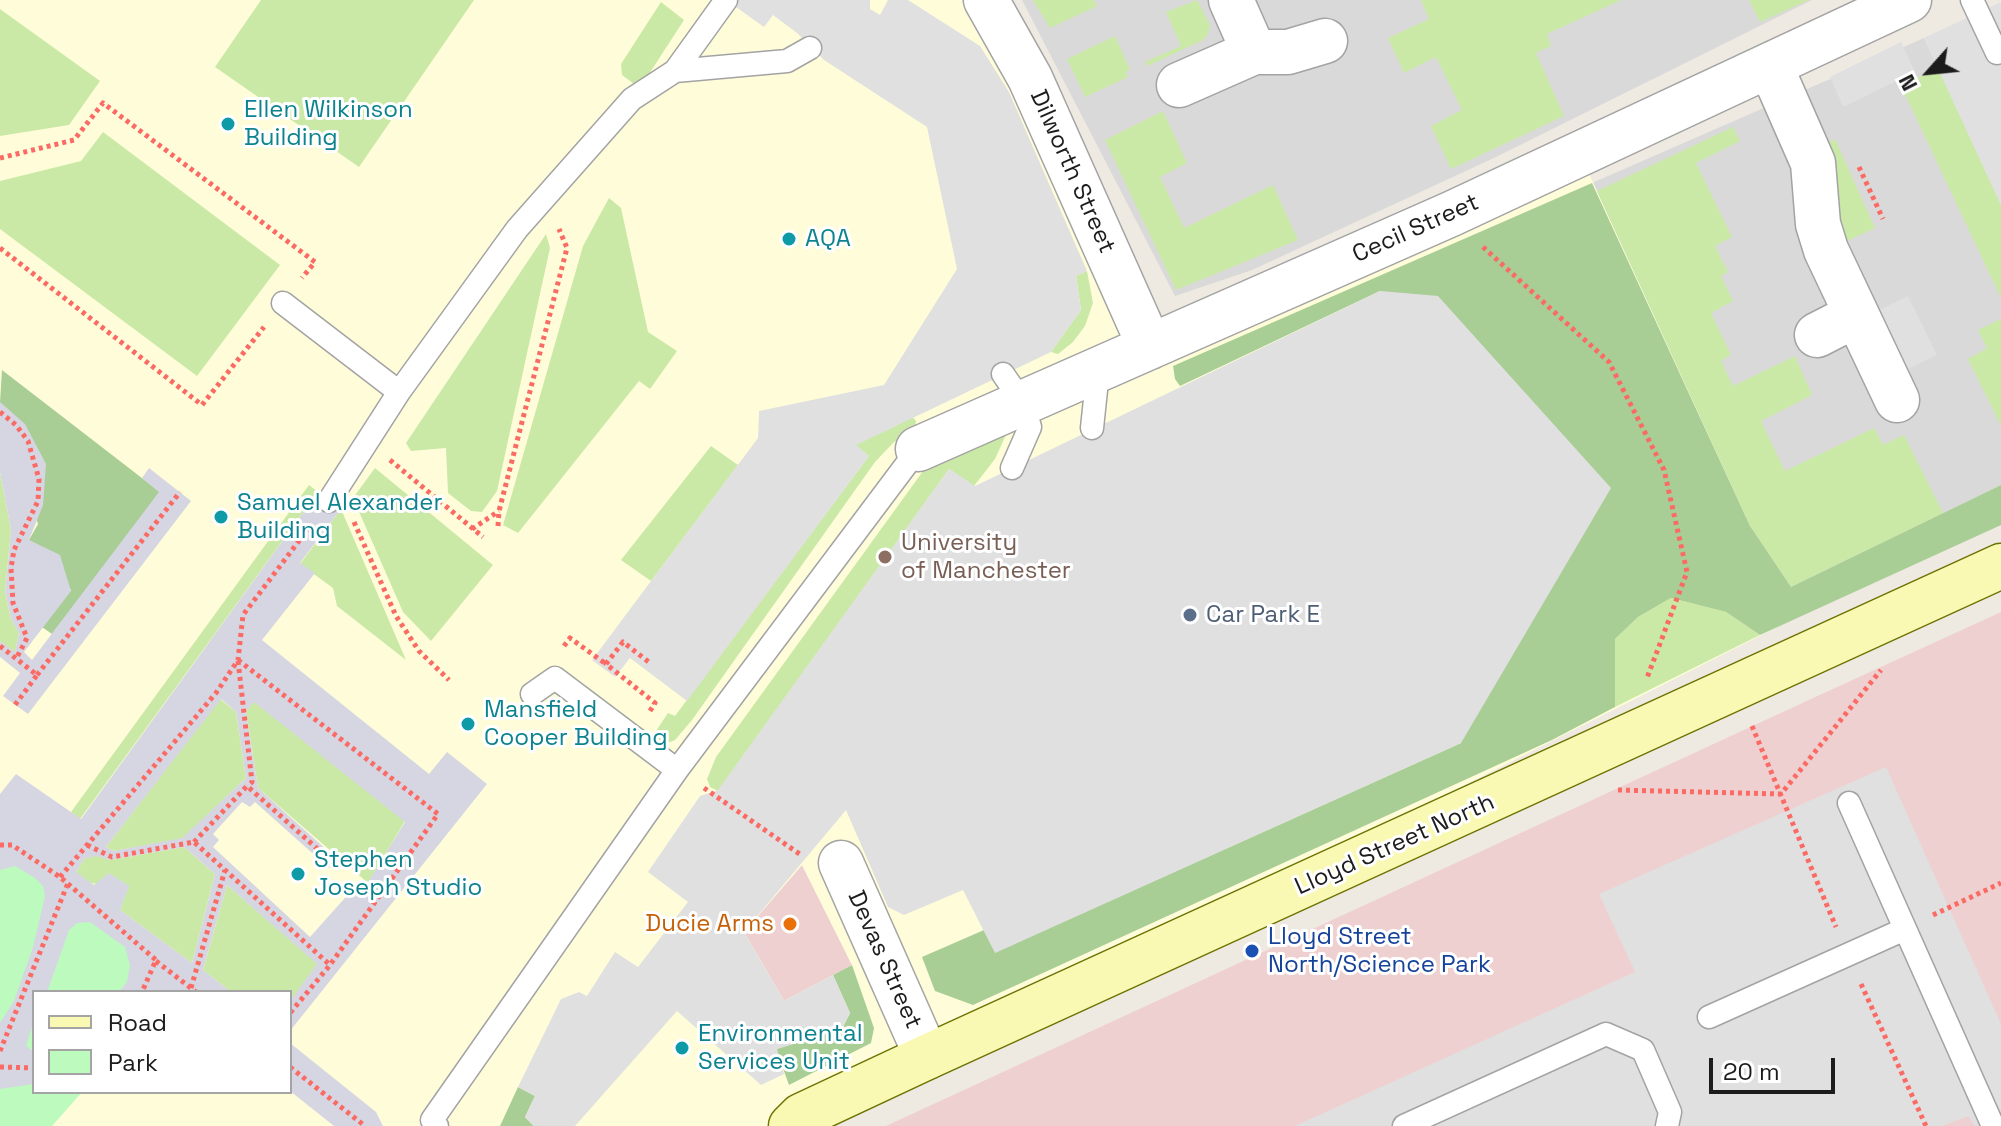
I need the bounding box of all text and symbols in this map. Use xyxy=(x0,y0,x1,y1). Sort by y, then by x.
north arrow xyxy=(1889,32,1969,112)
text: N xyxy=(1892,70,1923,96)
street label: Dilworth Street xyxy=(1023,86,1121,258)
place label: Ellen Wilkinson Building xyxy=(244,96,413,152)
marker: Ellen Wilkinson Building xyxy=(219,115,237,133)
street label: Cecil Street xyxy=(1348,188,1484,270)
place label: AQA xyxy=(805,225,851,253)
marker: AQA xyxy=(780,230,798,248)
place label: Samuel Alexander Building xyxy=(237,489,442,545)
marker: Samuel Alexander Building xyxy=(212,508,230,526)
place label: University of Manchester xyxy=(901,529,1071,585)
marker: University of Manchester xyxy=(876,548,894,566)
place label: Car Park E xyxy=(1206,601,1320,629)
marker: Car Park E xyxy=(1181,606,1199,624)
place label: Mansfield Cooper Building xyxy=(484,696,668,752)
marker: Mansfield Cooper Building xyxy=(459,715,477,733)
street label: Lloyd Street North xyxy=(1291,788,1499,902)
place label: Stephen Joseph Studio xyxy=(314,846,482,902)
marker: Stephen Joseph Studio xyxy=(289,865,307,883)
street label: Devas Street xyxy=(841,887,927,1033)
place label: Ducie Arms xyxy=(645,910,774,938)
marker: Ducie Arms xyxy=(781,915,799,933)
place label: Lloyd Street North/Science Park xyxy=(1268,923,1491,979)
marker: Lloyd Street North/Science Park xyxy=(1243,942,1261,960)
legend xyxy=(32,990,292,1094)
text: Road xyxy=(108,1007,167,1038)
place label: Environmental Services Unit xyxy=(698,1020,863,1076)
marker: Environmental Services Unit xyxy=(673,1039,691,1057)
scale bar xyxy=(1713,1042,1839,1092)
text: Park xyxy=(108,1047,158,1078)
text: 20 m xyxy=(1723,1056,1780,1087)

